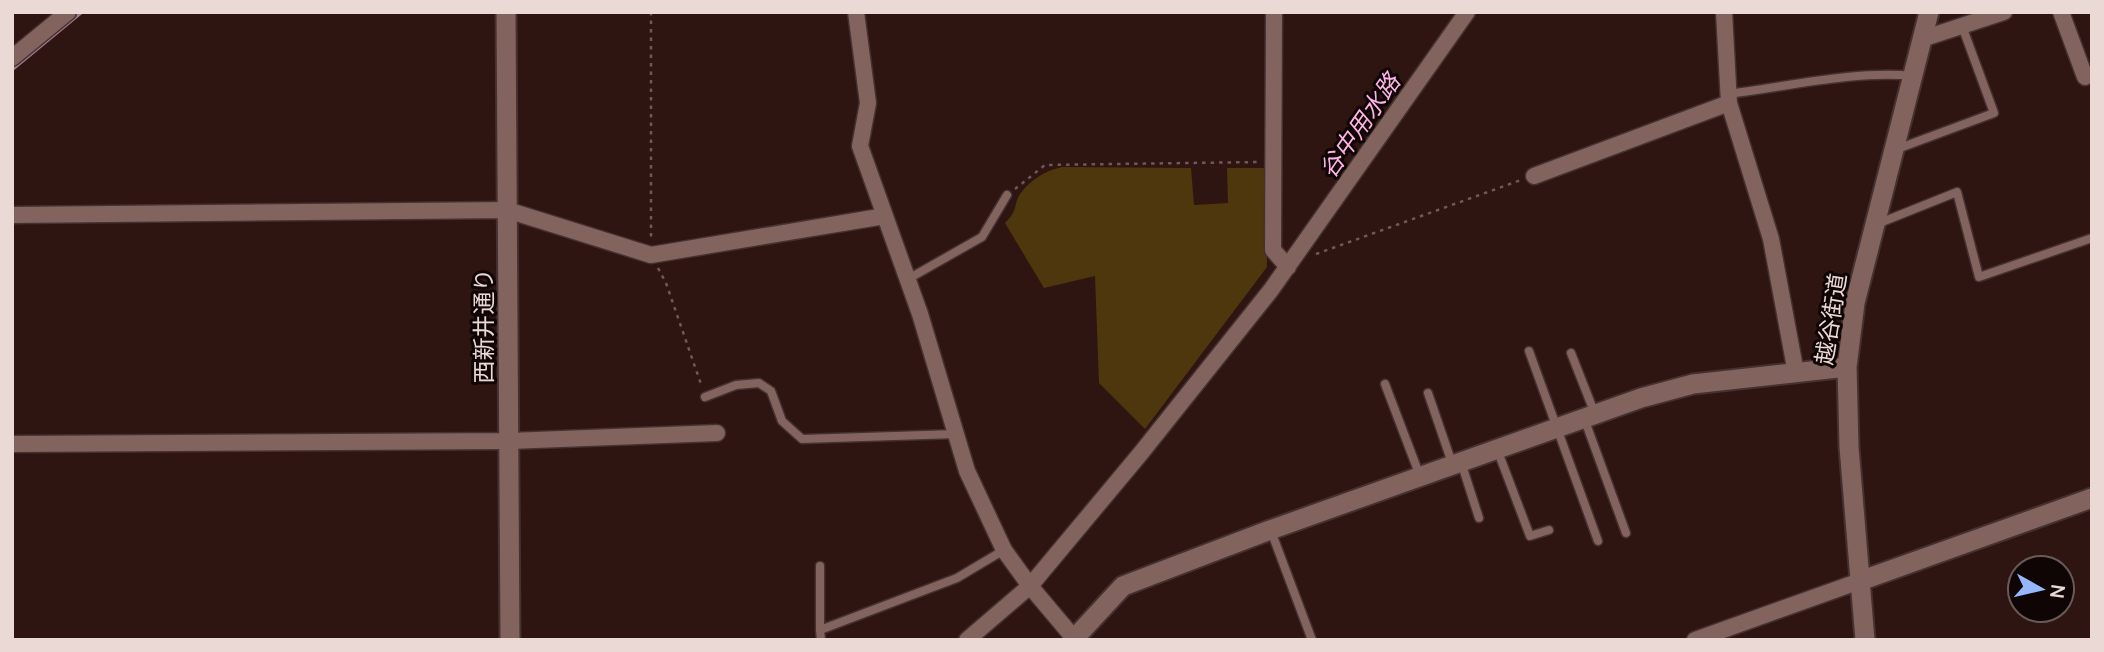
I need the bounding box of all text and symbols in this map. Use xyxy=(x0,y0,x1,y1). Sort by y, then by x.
water label: 谷中用水路 xyxy=(1311,65,1408,184)
street label: 西新井通り xyxy=(467,269,499,384)
street label: 越谷街道 xyxy=(1807,271,1853,367)
north arrow xyxy=(2006,554,2076,624)
text: N xyxy=(2044,583,2072,600)

